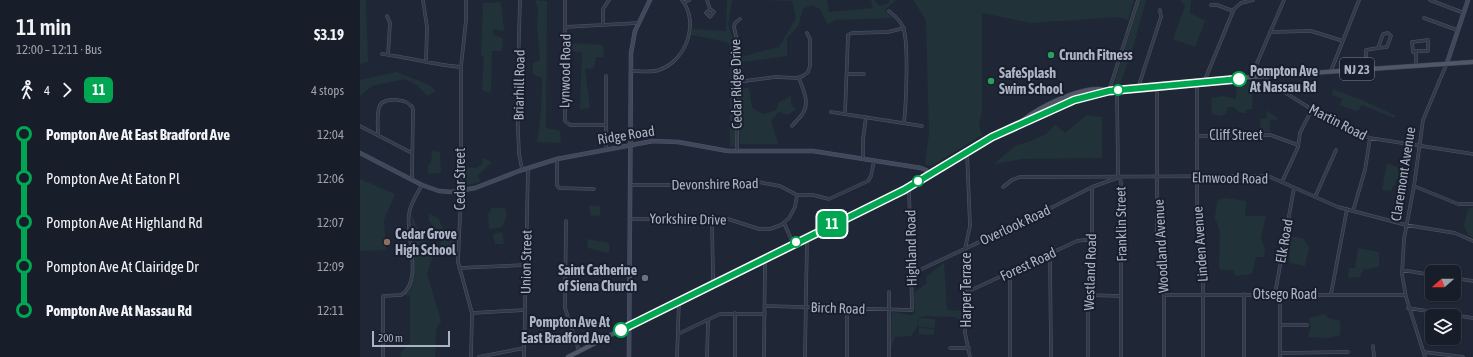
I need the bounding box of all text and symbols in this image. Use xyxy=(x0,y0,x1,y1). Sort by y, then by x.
text: 11 min xyxy=(16,14,71,40)
text: $3.19 xyxy=(314,26,344,43)
street label: Lynwood Road xyxy=(556,34,574,108)
street label: Cedar Ridge Drive xyxy=(727,39,745,129)
text: 12:00 – 12:11 · Bus xyxy=(16,42,102,57)
place label: Crunch Fitness xyxy=(1059,47,1133,63)
street label: Briarhill Road xyxy=(510,50,528,120)
marker: Crunch Fitness xyxy=(1046,50,1056,60)
road number: NJ 23 xyxy=(1340,58,1374,80)
place label: Pompton Ave At Nassau Rd xyxy=(1249,63,1318,95)
place label: SafeSplash Swim School xyxy=(999,65,1063,97)
marker: Pompton Ave At Nassau Rd xyxy=(1231,71,1247,87)
marker: SafeSplash Swim School xyxy=(986,76,996,86)
icon: walk xyxy=(16,79,38,101)
icon: forward xyxy=(56,79,78,101)
text: 11 xyxy=(92,82,105,98)
text: 4 xyxy=(44,83,50,98)
text: 4 stops xyxy=(311,83,344,98)
unlabelled marker xyxy=(1112,84,1124,96)
street label: Martin Road xyxy=(1306,101,1370,143)
street label: Ridge Road xyxy=(596,123,656,147)
text: Pompton Ave At East Bradford Ave xyxy=(46,126,230,143)
street label: Claremont Avenue xyxy=(1388,126,1418,222)
text: 12:04 xyxy=(317,127,344,142)
street label: Cliff Street xyxy=(1209,127,1263,143)
street label: Cedar Street xyxy=(452,148,468,210)
street label: Elmwood Road xyxy=(1192,169,1268,187)
text: Pompton Ave At Eaton Pl xyxy=(46,170,180,187)
text: 12:06 xyxy=(317,171,344,186)
street label: Devonshire Road xyxy=(671,175,759,193)
unlabelled marker xyxy=(912,175,924,187)
street label: Franklin Street xyxy=(1112,186,1130,262)
street label: Woodland Avenue xyxy=(1151,199,1171,293)
street label: Overlook Road xyxy=(977,202,1053,248)
street label: Linden Avenue xyxy=(1189,206,1211,282)
street label: Yorkshire Drive xyxy=(649,210,727,228)
street label: Highland Road xyxy=(902,210,920,286)
line badge: 11 xyxy=(814,211,850,237)
text: Pompton Ave At Highland Rd xyxy=(46,214,203,231)
text: 12:07 xyxy=(317,215,344,230)
text: 11 xyxy=(825,216,839,232)
street label: Elk Road xyxy=(1272,218,1296,264)
place label: Cedar Grove High School xyxy=(395,226,457,258)
street label: Union Street xyxy=(517,230,535,294)
street label: Westland Road xyxy=(1081,233,1099,311)
unlabelled marker xyxy=(790,236,802,248)
marker: Cedar Grove High School xyxy=(382,237,392,247)
street label: Forest Road xyxy=(997,244,1059,284)
street label: Harper Terrace xyxy=(958,252,974,328)
text: Pompton Ave At Clairidge Dr xyxy=(46,258,199,275)
text: 12:09 xyxy=(317,259,344,274)
place label: Saint Catherine of Siena Church xyxy=(558,262,637,294)
north arrow xyxy=(1425,265,1461,301)
map controls xyxy=(1425,265,1461,345)
marker: Saint Catherine of Siena Church xyxy=(640,273,650,283)
street label: Otsego Road xyxy=(1253,286,1317,302)
street label: Birch Road xyxy=(810,299,866,317)
text: Pompton Ave At Nassau Rd xyxy=(46,302,192,319)
text: 12:11 xyxy=(317,303,344,318)
button: layers xyxy=(1425,309,1461,345)
place label: Pompton Ave At East Bradford Ave xyxy=(521,314,610,346)
marker: Pompton Ave At East Bradford Ave xyxy=(613,322,629,338)
scale bar xyxy=(372,329,450,348)
text: 200 m xyxy=(378,332,403,344)

